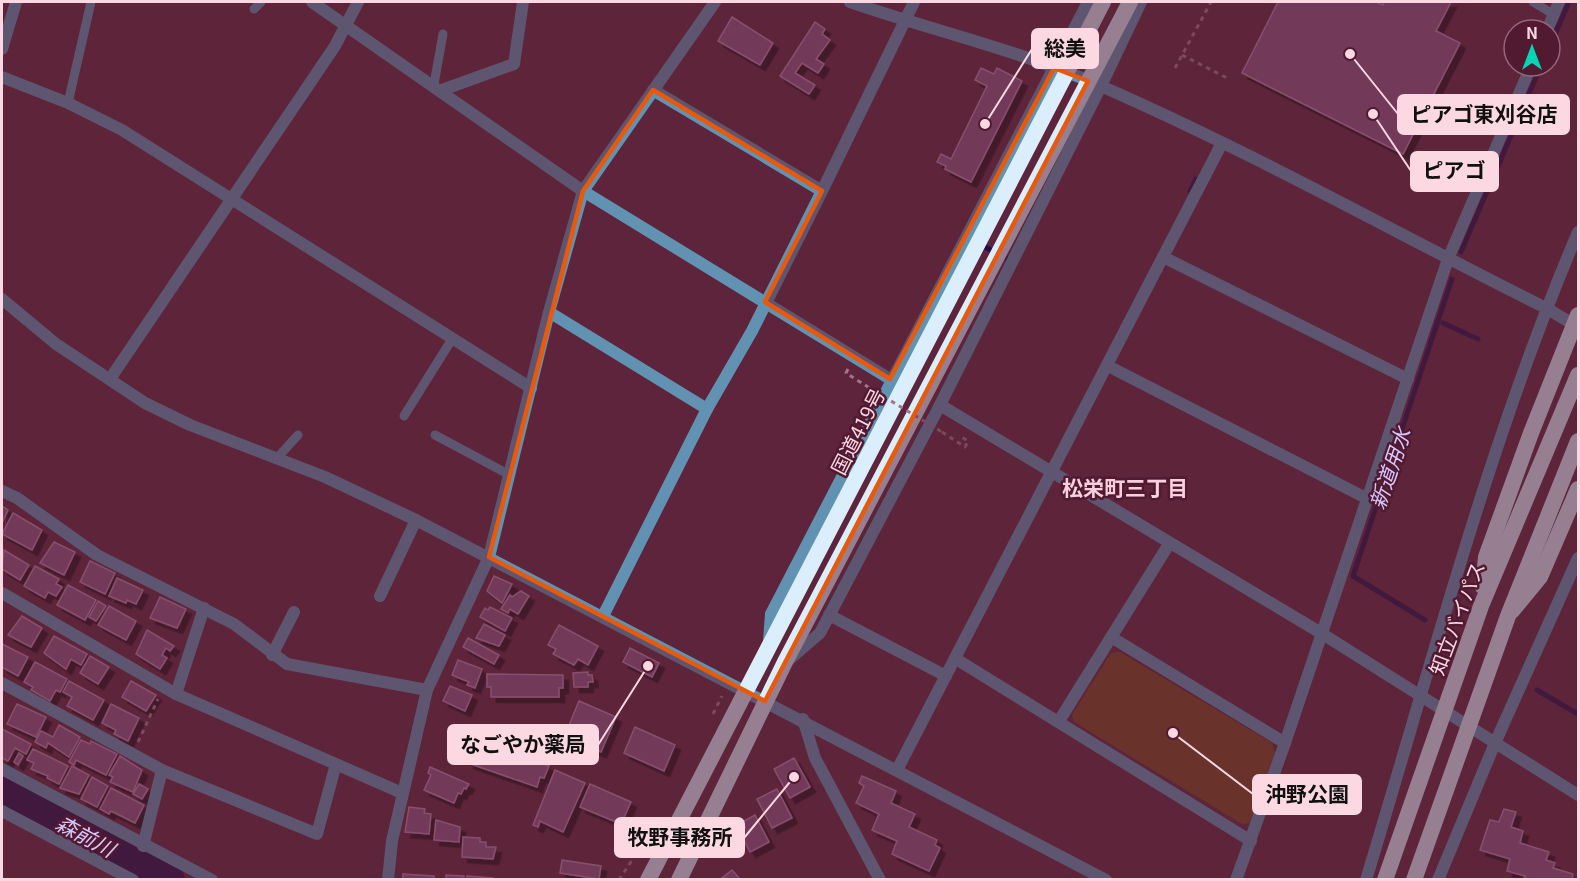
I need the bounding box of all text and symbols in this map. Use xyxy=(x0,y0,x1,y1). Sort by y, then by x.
north arrow xyxy=(1502,18,1562,78)
text: N xyxy=(1526,20,1538,44)
callout: 総美 xyxy=(1032,29,1098,68)
text: 総美 xyxy=(1044,32,1086,62)
callout: ピアゴ東刈谷店 xyxy=(1398,95,1569,134)
text: ピアゴ東刈谷店 xyxy=(1411,98,1558,128)
callout: ピアゴ xyxy=(1411,152,1498,191)
text: ピアゴ xyxy=(1423,154,1486,184)
street label: 国道419号 xyxy=(823,383,891,479)
water label: 新道用水 xyxy=(1361,422,1418,513)
district label: 松栄町三丁目 xyxy=(1062,472,1188,502)
street label: 知立バイパス xyxy=(1421,557,1491,679)
callout: なごやか薬局 xyxy=(448,725,598,764)
text: なごやか薬局 xyxy=(460,728,586,758)
callout: 沖野公園 xyxy=(1253,775,1361,814)
text: 沖野公園 xyxy=(1265,778,1349,808)
water label: 森前川 xyxy=(51,807,123,864)
callout: 牧野事務所 xyxy=(615,818,744,857)
text: 牧野事務所 xyxy=(628,821,733,851)

